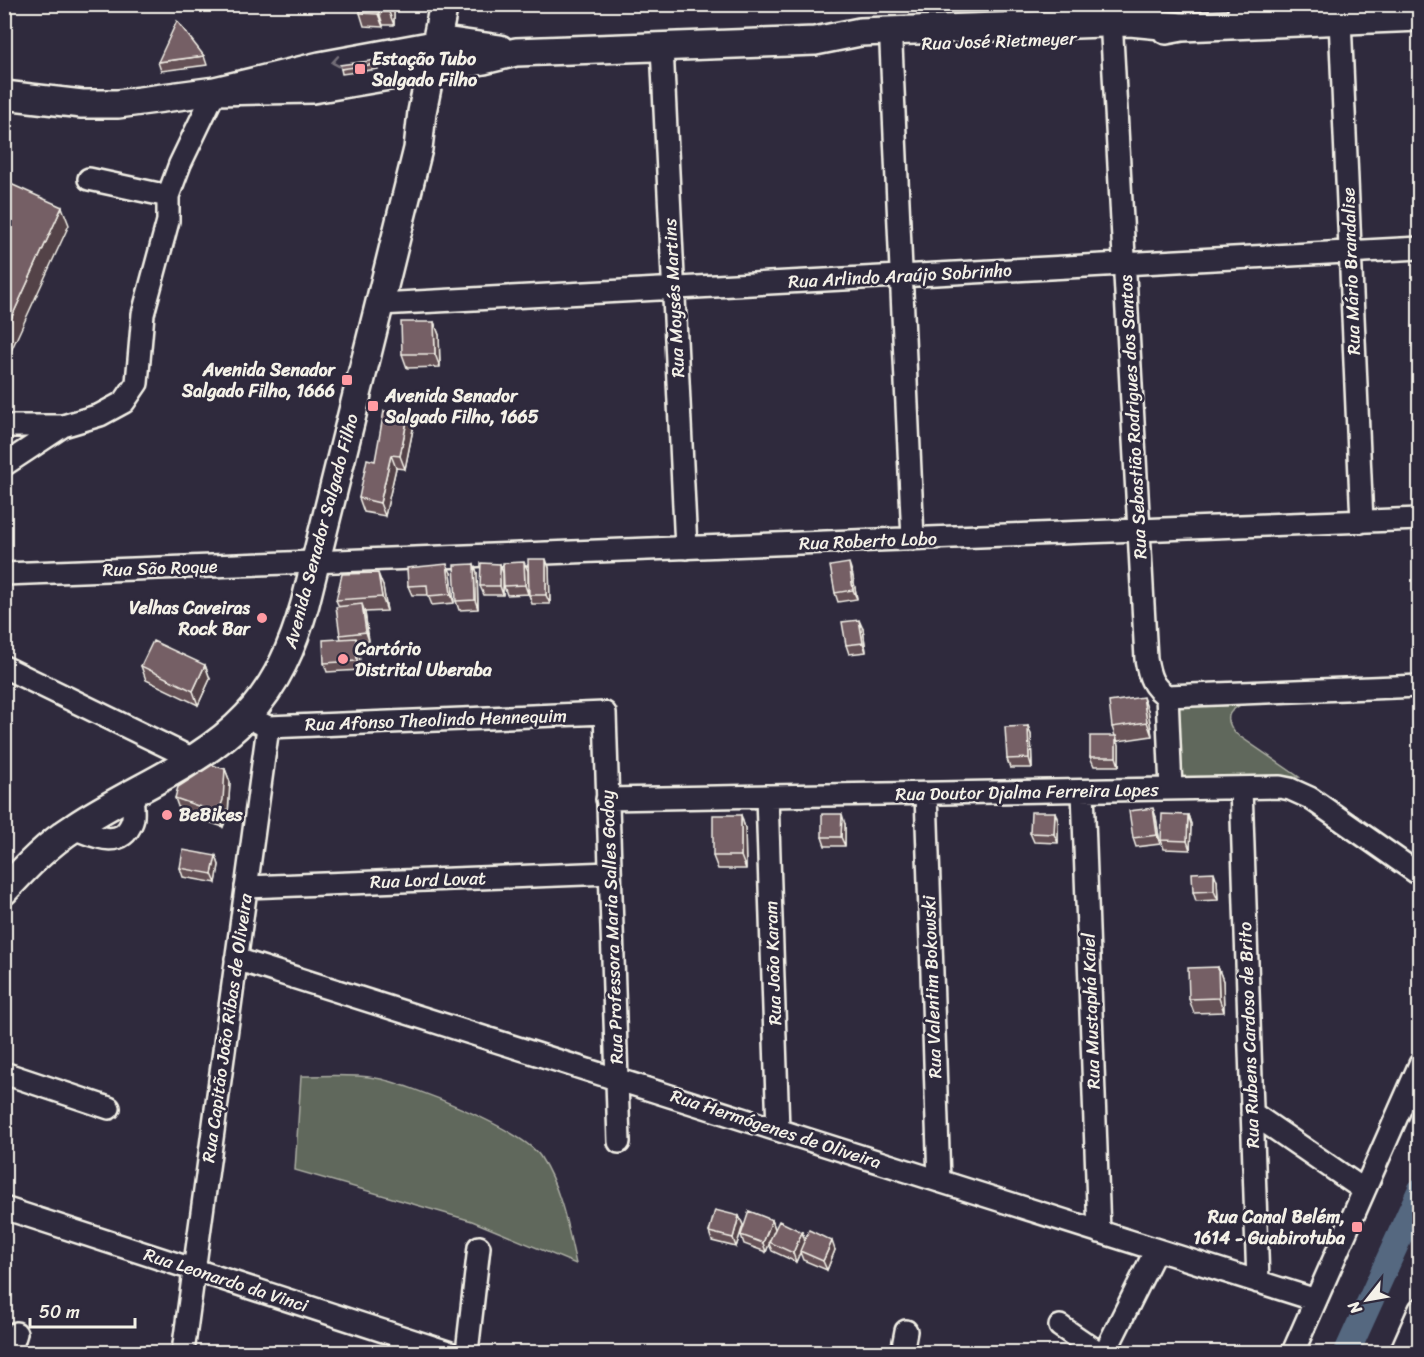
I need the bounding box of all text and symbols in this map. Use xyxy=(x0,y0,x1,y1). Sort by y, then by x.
street label: Rua José Rietmeyer xyxy=(921,22,1079,60)
place label: Estação Tubo Salgado Filho xyxy=(371,43,478,96)
one-way arrow xyxy=(332,56,341,68)
marker: Estação Tubo Salgado Filho xyxy=(353,62,367,76)
street label: Rua Mário Brandalise xyxy=(1332,187,1370,355)
street label: Rua Moysés Martins xyxy=(654,217,694,378)
street label: Rua Arlindo Araújo Sobrinho xyxy=(787,254,1013,298)
street label: Rua Sebastião Rodrigues dos Santos xyxy=(1110,274,1156,560)
place label: Avenida Senador Salgado Filho, 1666 xyxy=(181,354,337,407)
marker: Avenida Senador Salgado Filho, 1666 xyxy=(340,373,354,387)
place label: Avenida Senador Salgado Filho, 1665 xyxy=(384,380,539,433)
marker: Avenida Senador Salgado Filho, 1665 xyxy=(366,399,380,413)
street label: Avenida Senador Salgado Filho xyxy=(274,410,368,653)
street label: Rua Roberto Lobo xyxy=(798,523,938,559)
street label: Rua São Roque xyxy=(102,550,218,586)
place label: Velhas Caveiras Rock Bar xyxy=(129,592,252,645)
marker: Velhas Caveiras Rock Bar xyxy=(255,611,269,625)
place label: Cartório Distrital Uberaba xyxy=(354,633,493,686)
marker: Cartório Distrital Uberaba xyxy=(336,652,350,666)
street label: Rua Afonso Theolindo Hennequim xyxy=(305,699,568,741)
street label: Rua Doutor Djalma Ferreira Lopes xyxy=(895,774,1160,810)
street label: Rua Professora Maria Salles Godoy xyxy=(591,789,633,1064)
place label: BeBikes xyxy=(179,799,243,831)
marker: BeBikes xyxy=(160,808,174,822)
street label: Rua Lord Lovat xyxy=(370,862,487,898)
street label: Rua Capitão João Ribas de Oliveira xyxy=(192,890,262,1165)
street label: Rua Valentim Bokowski xyxy=(913,894,951,1079)
street label: Rua João Karam xyxy=(755,900,791,1026)
street label: Rua Rubens Cardoso de Brito xyxy=(1229,921,1269,1149)
street label: Rua Mustaphá Kaiel xyxy=(1072,931,1110,1090)
street label: Rua Hermógenes de Oliveira xyxy=(666,1080,886,1178)
place label: Rua Canal Belém, 1614 - Guabirotuba xyxy=(1193,1201,1346,1254)
marker: Rua Canal Belém, 1614 - Guabirotuba xyxy=(1350,1220,1364,1234)
street label: Rua Leonardo da Vinci xyxy=(140,1238,313,1322)
north arrow xyxy=(1337,1270,1397,1330)
scale bar xyxy=(30,1291,135,1329)
text: N xyxy=(1339,1294,1370,1321)
text: 50 m xyxy=(39,1296,80,1328)

